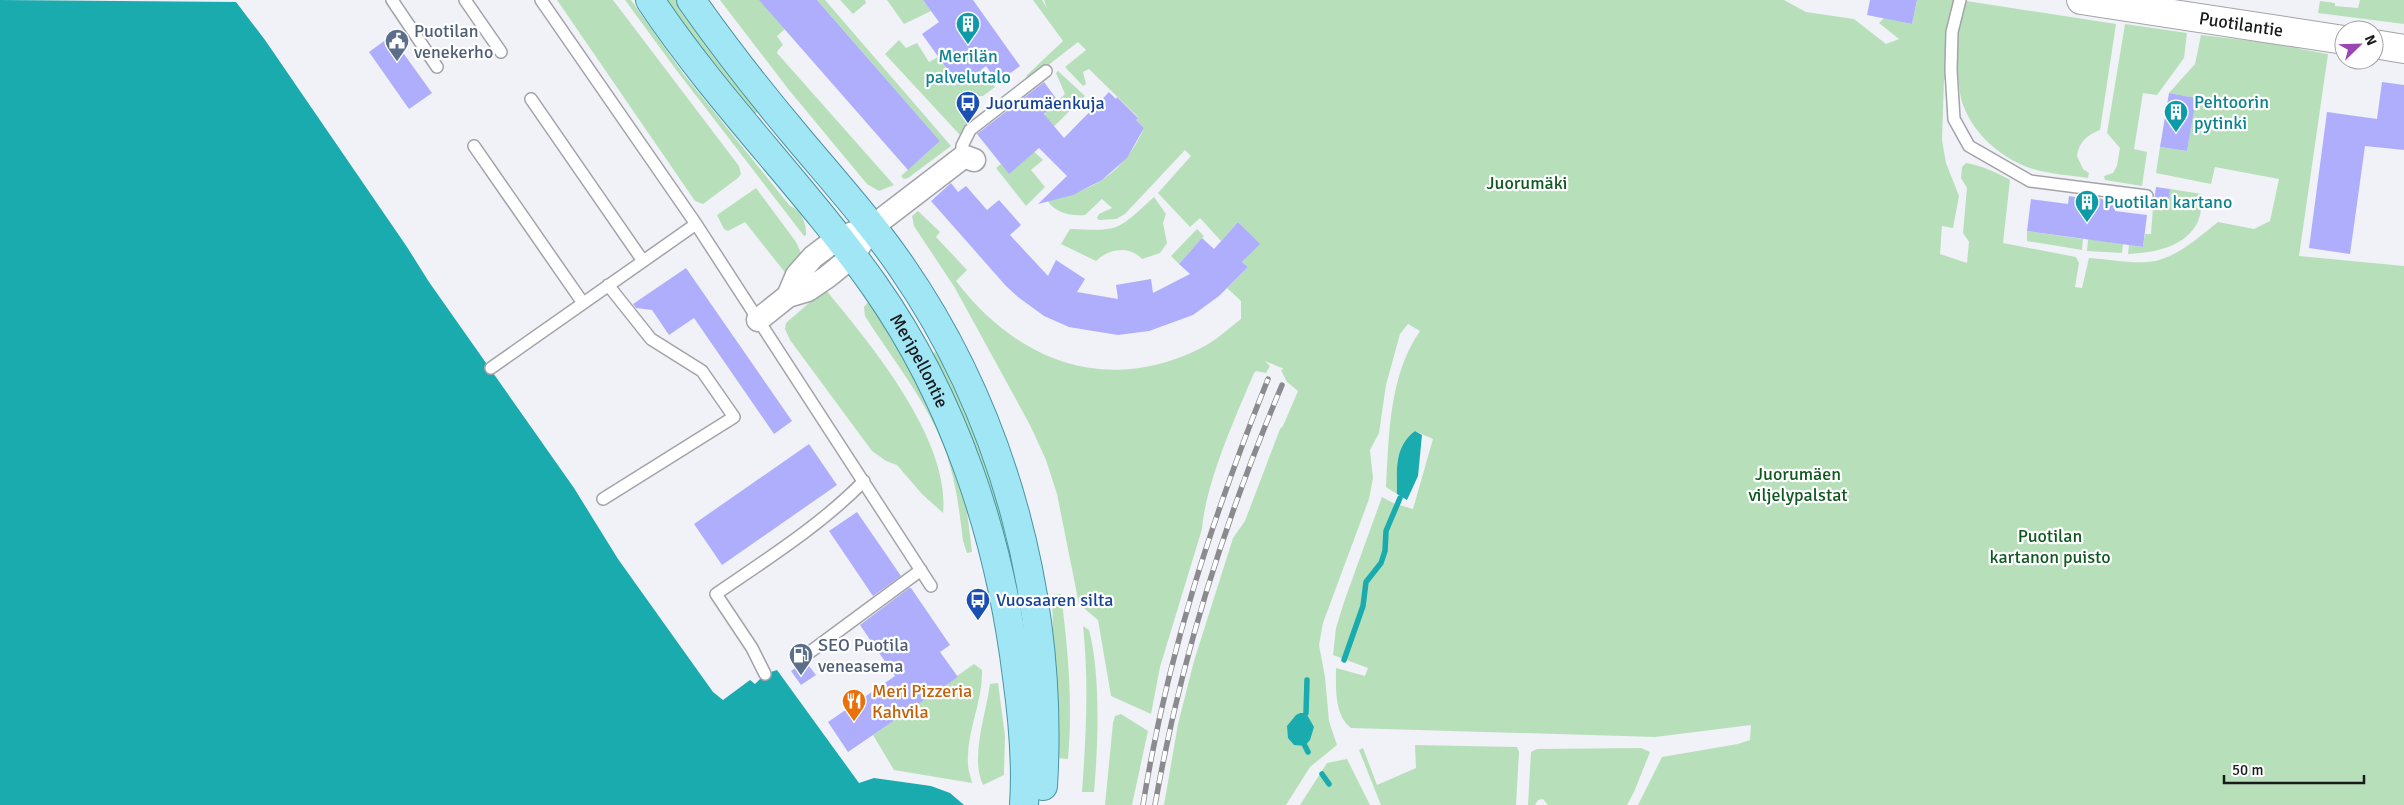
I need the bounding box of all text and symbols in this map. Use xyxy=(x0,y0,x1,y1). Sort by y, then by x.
street label: Puotilantie xyxy=(2197,7,2285,42)
building icon: Merilän palvelutalo xyxy=(955,11,981,45)
place label: Puotilan venekerho xyxy=(414,20,493,63)
north arrow xyxy=(2334,20,2384,70)
public building icon: Puotilan venekerho xyxy=(384,28,410,62)
text: N xyxy=(2361,32,2380,48)
place label: Merilän palvelutalo xyxy=(925,45,1011,88)
bus stop icon: Juorumäenkuja xyxy=(955,90,981,124)
place label: Pehtoorin pytinki xyxy=(2194,91,2269,134)
place label: Juorumäenkuja xyxy=(986,92,1105,114)
building icon: Pehtoorin pytinki xyxy=(2163,99,2189,133)
park label: Juorumäki xyxy=(1487,172,1567,194)
building icon: Puotilan kartano xyxy=(2074,189,2100,223)
place label: Puotilan kartano xyxy=(2104,191,2232,213)
street label: Meripellontie xyxy=(885,310,953,411)
park label: Juorumäen viljelypalstat xyxy=(1749,463,1847,506)
park label: Puotilan kartanon puisto xyxy=(1989,525,2111,568)
bus stop icon: Vuosaaren silta xyxy=(965,587,991,621)
place label: Vuosaaren silta xyxy=(996,589,1113,611)
place label: SEO Puotila veneasema xyxy=(818,634,909,677)
fuel station icon: SEO Puotila veneasema xyxy=(788,642,814,676)
place label: Meri Pizzeria Kahvila xyxy=(872,680,972,723)
restaurant icon: Meri Pizzeria Kahvila xyxy=(841,688,867,722)
scale bar xyxy=(2224,752,2364,784)
text: 50 m xyxy=(2232,761,2263,779)

